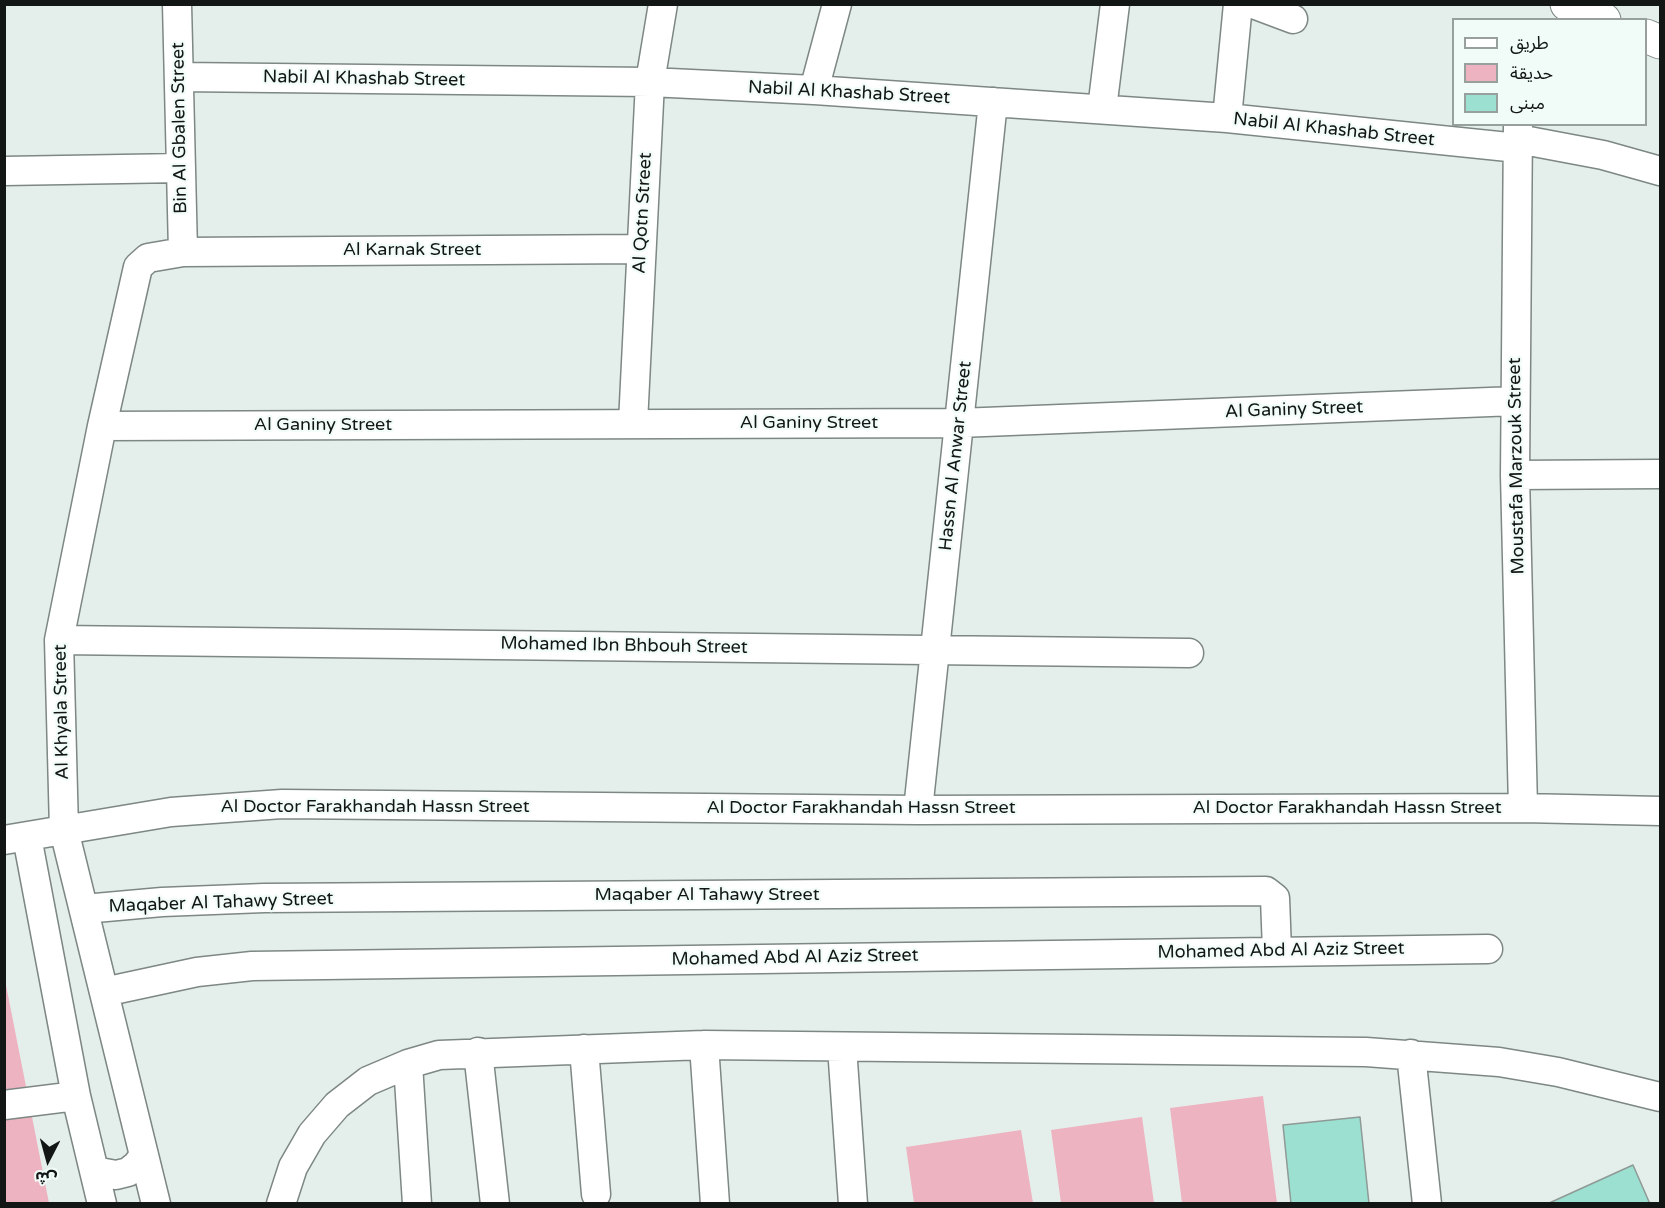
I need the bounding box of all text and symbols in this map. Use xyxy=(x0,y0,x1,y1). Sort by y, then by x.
legend xyxy=(1452,18,1647,126)
text: طريق xyxy=(1510,32,1549,54)
street label: Bin Al Gbalen Street xyxy=(168,42,192,214)
text: حديقة xyxy=(1510,62,1553,84)
street label: Nabil Al Khashab Street xyxy=(263,66,465,92)
street label: Nabil Al Khashab Street xyxy=(747,77,951,109)
text: مبنى xyxy=(1510,92,1545,114)
street label: Nabil Al Khashab Street xyxy=(1232,109,1436,151)
street label: Al Qotn Street xyxy=(629,152,657,274)
street label: Al Karnak Street xyxy=(343,239,481,261)
street label: Moustafa Marzouk Street xyxy=(1504,357,1530,575)
street label: Hassn Al Anwar Street xyxy=(935,360,977,552)
street label: Al Ganiny Street xyxy=(1225,397,1363,423)
street label: Al Ganiny Street xyxy=(740,412,878,434)
street label: Al Ganiny Street xyxy=(254,414,392,436)
street label: Mohamed Ibn Bhbouh Street xyxy=(500,633,748,659)
street label: Al Khyala Street xyxy=(50,644,74,780)
street label: Al Doctor Farakhandah Hassn Street xyxy=(220,796,530,818)
street label: Al Doctor Farakhandah Hassn Street xyxy=(706,797,1016,819)
street label: Al Doctor Farakhandah Hassn Street xyxy=(1192,797,1502,819)
street label: Maqaber Al Tahawy Street xyxy=(594,884,820,906)
street label: Maqaber Al Tahawy Street xyxy=(108,888,334,918)
street label: Mohamed Abd Al Aziz Street xyxy=(1157,938,1405,964)
street label: Mohamed Abd Al Aziz Street xyxy=(671,945,919,971)
north arrow xyxy=(18,1130,78,1190)
text: ش xyxy=(34,1167,58,1189)

